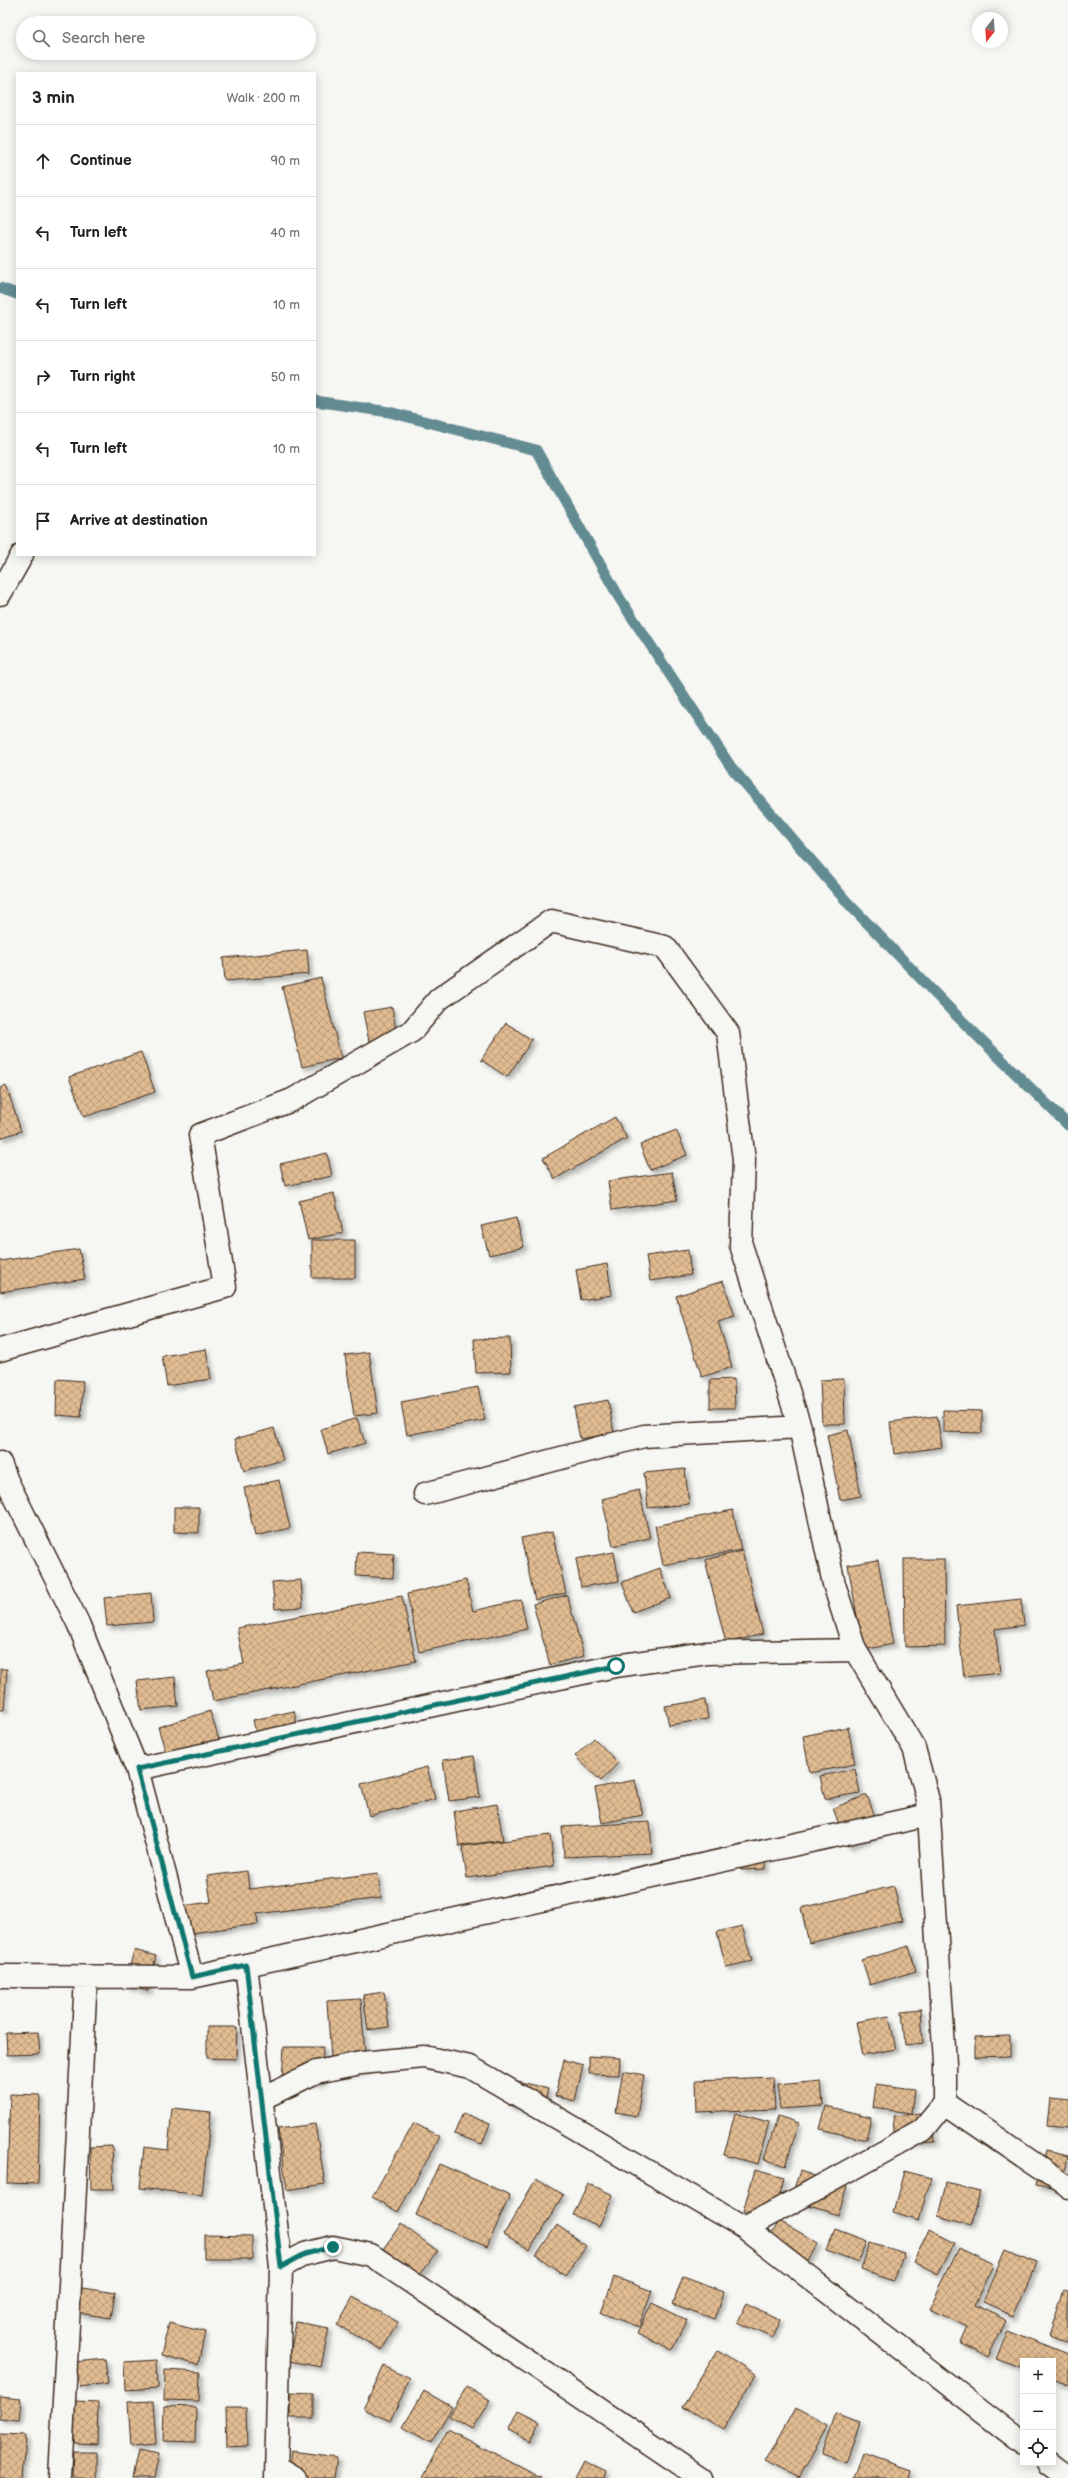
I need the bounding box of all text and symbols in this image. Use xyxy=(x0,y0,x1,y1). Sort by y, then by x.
north arrow xyxy=(972,12,1008,48)
search box xyxy=(16,16,316,60)
icon: search xyxy=(30,27,52,49)
text: Search here xyxy=(62,29,145,48)
text: 3 min xyxy=(32,88,75,108)
text: Walk · 200 m xyxy=(227,90,300,106)
icon: ahead xyxy=(32,150,54,172)
text: Continue xyxy=(70,151,132,170)
text: 90 m xyxy=(271,153,300,169)
icon: left xyxy=(32,222,54,244)
text: Turn left xyxy=(70,223,127,242)
text: 40 m xyxy=(270,225,300,241)
icon: left xyxy=(32,294,54,316)
text: Turn left xyxy=(70,295,127,314)
text: 10 m xyxy=(273,297,300,313)
icon: right xyxy=(32,366,54,388)
text: Turn right xyxy=(70,367,135,386)
text: 50 m xyxy=(271,369,300,385)
icon: left xyxy=(32,438,54,460)
text: Turn left xyxy=(70,439,127,458)
text: 10 m xyxy=(273,441,300,457)
icon: arrive xyxy=(32,510,54,532)
text: Arrive at destination xyxy=(70,511,208,530)
route start xyxy=(607,1657,625,1675)
route end xyxy=(324,2238,342,2256)
map controls xyxy=(1020,2358,1056,2466)
button: + xyxy=(1020,2358,1056,2394)
button: − xyxy=(1020,2394,1056,2430)
button: locate xyxy=(1020,2430,1056,2466)

